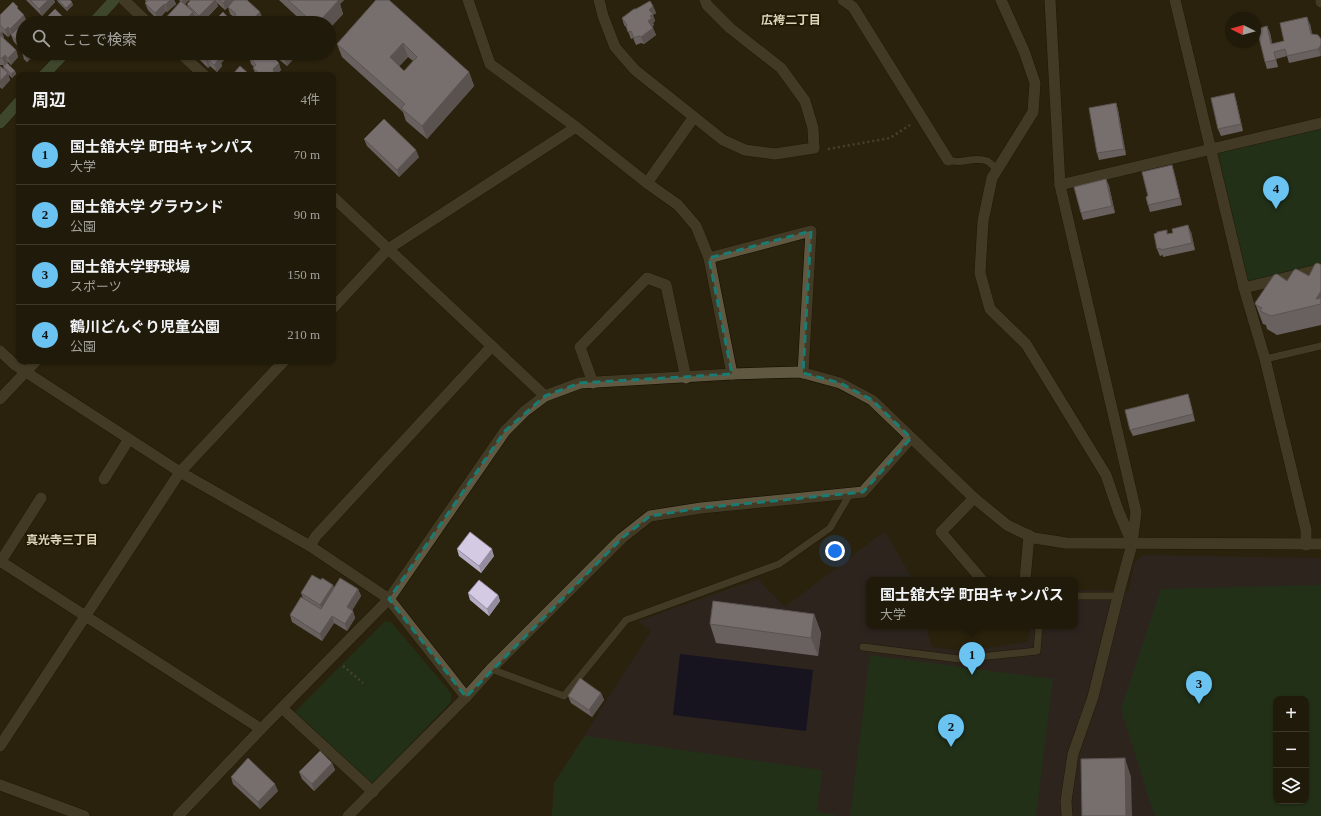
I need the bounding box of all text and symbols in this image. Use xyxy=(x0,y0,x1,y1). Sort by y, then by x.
north arrow xyxy=(1225,12,1261,48)
district label: 広袴二丁目 xyxy=(761,13,821,27)
search box xyxy=(16,16,336,60)
icon: search xyxy=(30,27,52,49)
text: ここで検索 xyxy=(62,32,137,48)
text: 周辺 xyxy=(32,91,66,110)
text: 4件 xyxy=(300,92,320,107)
text: 国士舘大学 町田キャンパス xyxy=(70,139,254,155)
text: 1 xyxy=(42,147,48,162)
text: 70 m xyxy=(294,147,320,162)
text: 大学 xyxy=(70,159,96,174)
pin: 4 xyxy=(1263,176,1289,209)
text: 国士舘大学 グラウンド xyxy=(70,199,224,215)
text: 2 xyxy=(42,207,48,222)
text: 90 m xyxy=(294,207,320,222)
text: 公園 xyxy=(70,219,96,234)
text: 国士舘大学野球場 xyxy=(70,259,190,275)
text: 3 xyxy=(42,267,48,282)
text: 150 m xyxy=(287,267,320,282)
text: スポーツ xyxy=(70,279,122,294)
text: 鶴川どんぐり児童公園 xyxy=(70,319,220,335)
text: 4 xyxy=(42,327,48,342)
text: 210 m xyxy=(287,327,320,342)
text: 公園 xyxy=(70,339,96,354)
district label: 真光寺三丁目 xyxy=(26,533,98,547)
your location xyxy=(825,541,845,561)
popup xyxy=(866,577,1078,629)
text: 国士舘大学 町田キャンパス xyxy=(880,587,1064,603)
text: 大学 xyxy=(880,607,906,622)
pin: 1 xyxy=(959,642,985,675)
pin: 3 xyxy=(1186,671,1212,704)
map controls xyxy=(1273,696,1309,804)
button: + xyxy=(1273,696,1309,732)
pin: 2 xyxy=(938,714,964,747)
button: − xyxy=(1273,732,1309,768)
button: layers xyxy=(1273,768,1309,804)

